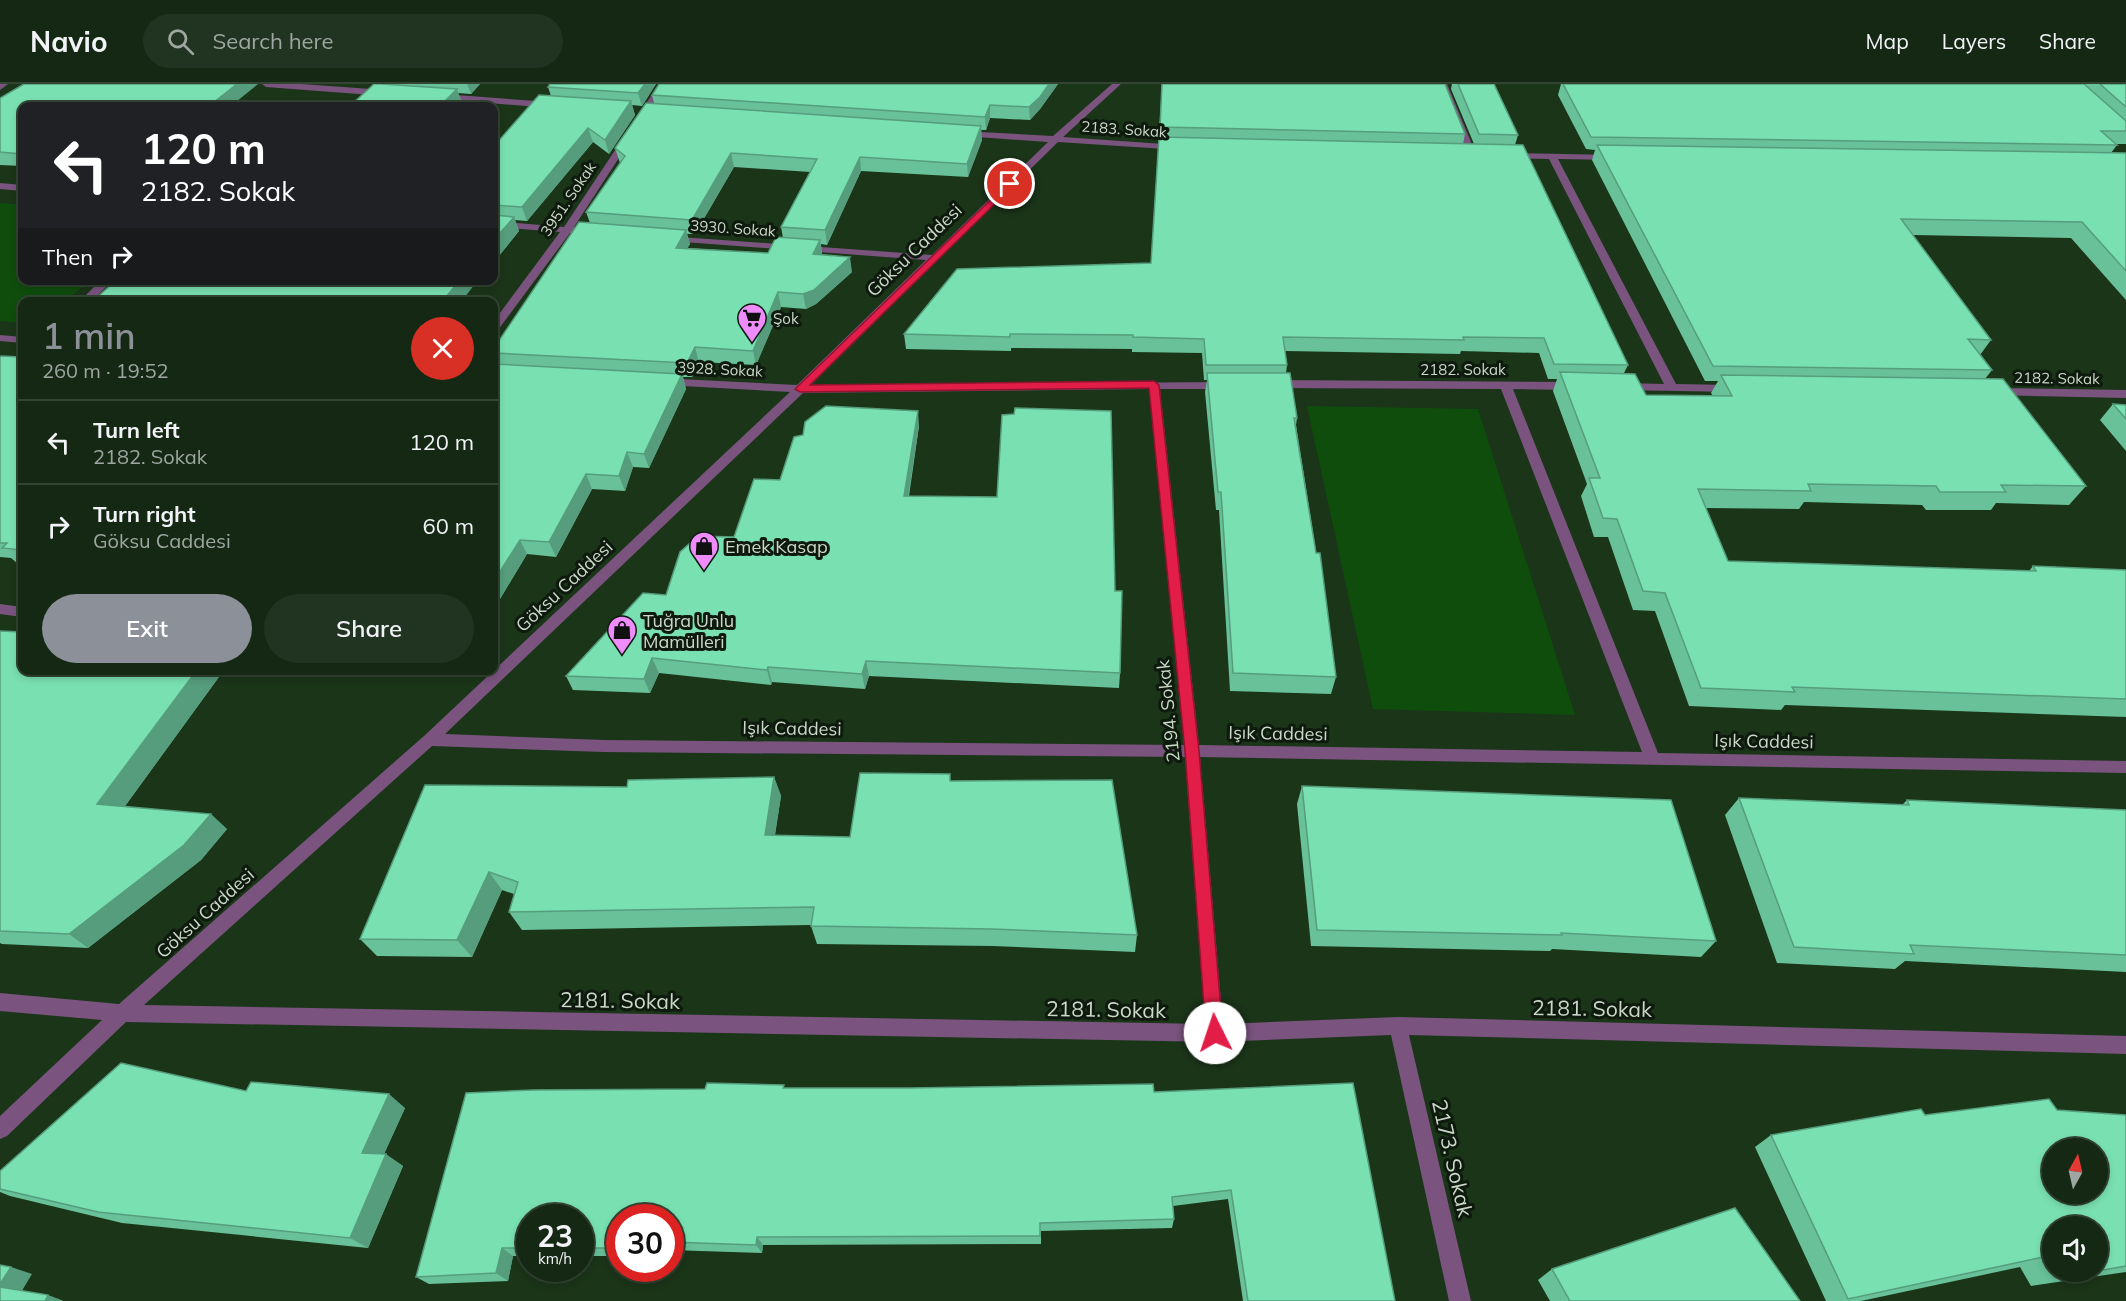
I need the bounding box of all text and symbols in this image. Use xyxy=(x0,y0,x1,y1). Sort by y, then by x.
search box xyxy=(143,14,563,68)
text: Navio xyxy=(30,24,107,59)
icon: search xyxy=(164,25,197,58)
text: Search here xyxy=(212,27,333,55)
text: Map xyxy=(1866,28,1909,54)
text: Layers xyxy=(1942,28,2006,54)
text: Share xyxy=(2039,28,2096,54)
street label: 2183. Sokak xyxy=(1081,117,1168,141)
text: 120 m xyxy=(141,122,266,175)
icon: left xyxy=(42,126,120,204)
street label: 3951. Sokak xyxy=(536,158,600,240)
pin xyxy=(984,158,1035,209)
icon: arrive xyxy=(993,167,1026,200)
text: 2182. Sokak xyxy=(141,174,295,208)
street label: Göksu Caddesi xyxy=(861,199,967,301)
street label: 3930. Sokak xyxy=(690,216,777,240)
icon: right xyxy=(105,240,138,273)
text: Then xyxy=(42,243,93,271)
supermarket icon: Şok xyxy=(736,302,768,344)
place label: Şok xyxy=(773,309,799,328)
text: 1 min xyxy=(42,313,136,358)
button: close xyxy=(411,317,474,380)
street label: 3928. Sokak xyxy=(677,357,764,381)
text: 260 m · 19:52 xyxy=(42,358,168,383)
street label: 2182. Sokak xyxy=(1420,360,1506,379)
street label: 2182. Sokak xyxy=(2014,368,2100,388)
text: Turn left xyxy=(93,416,180,444)
icon: left xyxy=(42,426,75,459)
text: 120 m xyxy=(409,428,474,456)
text: 2182. Sokak xyxy=(93,444,207,469)
text: Turn right xyxy=(93,500,196,528)
icon: right xyxy=(42,510,75,543)
text: 60 m xyxy=(423,512,474,540)
text: Göksu Caddesi xyxy=(93,528,231,553)
shop icon: Emek Kasap xyxy=(688,530,720,572)
street label: Göksu Caddesi xyxy=(511,535,617,637)
place label: Emek Kasap xyxy=(725,535,828,558)
button: Exit xyxy=(42,594,252,663)
button: Share xyxy=(264,594,474,663)
place label: Tuğra Unlu Mamülleri xyxy=(643,609,734,653)
shop icon: Tuğra Unlu Mamülleri xyxy=(606,614,638,656)
street label: 2194. Sokak xyxy=(1151,658,1185,763)
street label: Işık Caddesi xyxy=(742,716,842,740)
street label: Işık Caddesi xyxy=(1228,721,1328,745)
street label: Işık Caddesi xyxy=(1714,729,1814,753)
street label: Göksu Caddesi xyxy=(151,863,259,963)
street label: 2181. Sokak xyxy=(560,986,680,1014)
street label: 2181. Sokak xyxy=(1532,994,1652,1022)
street label: 2181. Sokak xyxy=(1046,995,1166,1023)
position arrow xyxy=(1183,1001,1247,1065)
street label: 2173. Sokak xyxy=(1427,1097,1479,1219)
north arrow xyxy=(2042,1138,2108,1204)
map controls xyxy=(2042,1138,2108,1282)
speed limit sign: 30 xyxy=(606,1204,684,1282)
button: sound xyxy=(2042,1216,2108,1282)
text: 23 xyxy=(537,1217,573,1255)
text: km/h xyxy=(538,1249,572,1268)

